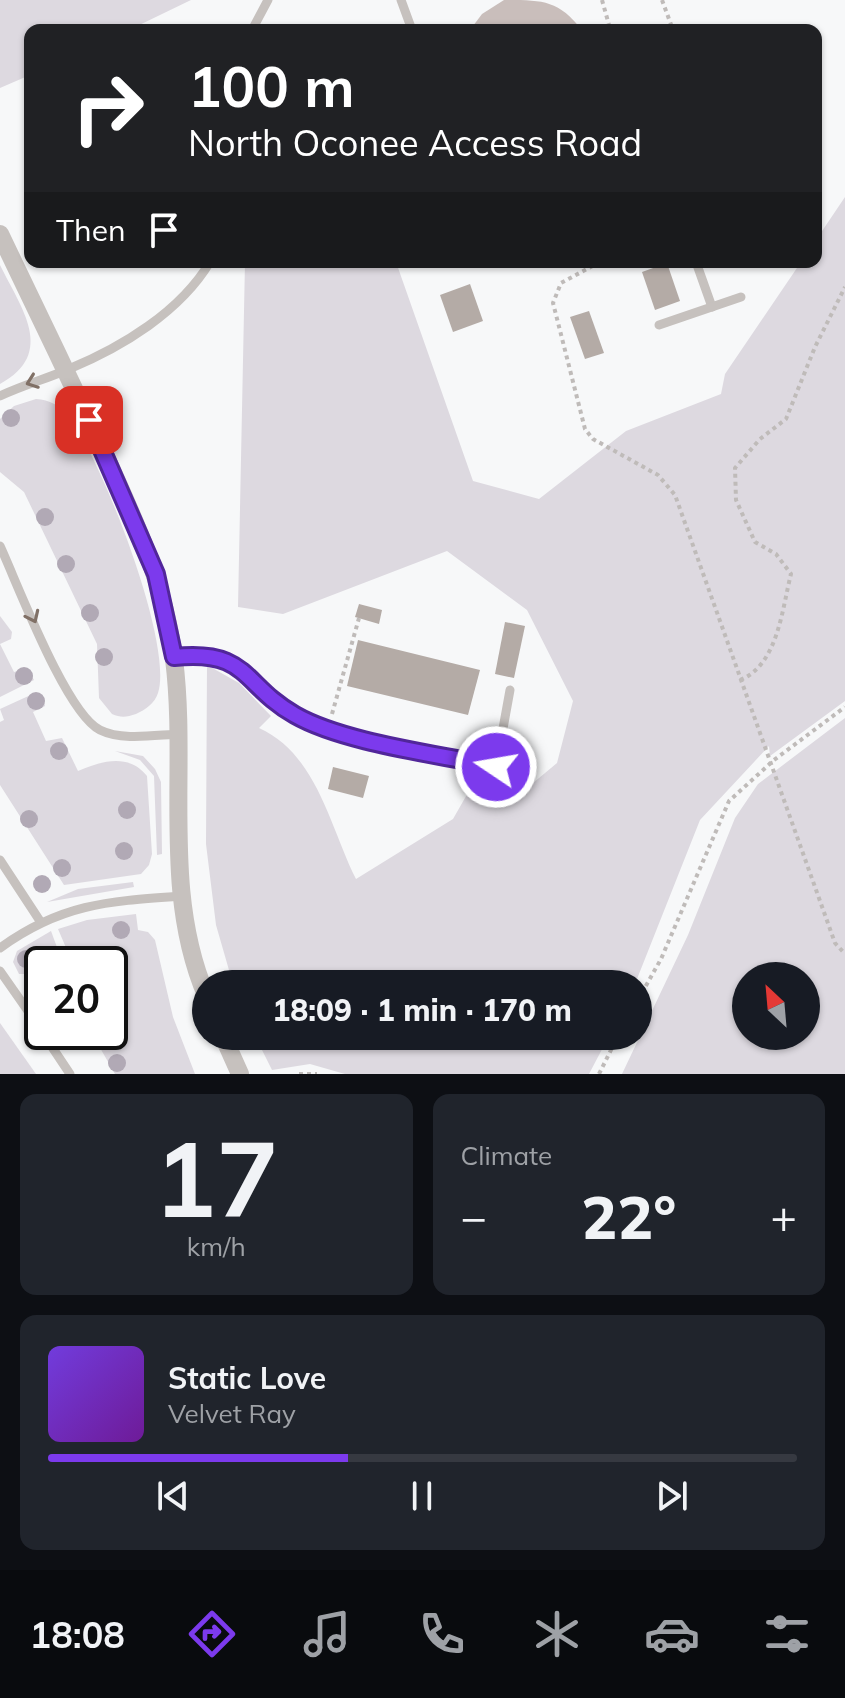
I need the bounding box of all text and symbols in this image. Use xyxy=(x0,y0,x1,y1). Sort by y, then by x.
text: 100 m xyxy=(188,51,355,121)
icon: right xyxy=(56,56,160,160)
text: North Oconee Access Road xyxy=(188,120,642,165)
icon: arrive xyxy=(142,208,186,252)
text: Then xyxy=(56,211,126,249)
one-way arrow xyxy=(26,372,40,388)
pin xyxy=(55,386,123,454)
icon: arrive xyxy=(67,398,111,442)
one-way arrow xyxy=(23,608,39,623)
position arrow xyxy=(454,725,538,809)
speed limit sign: 20 xyxy=(24,946,128,1050)
north arrow xyxy=(732,962,820,1050)
map controls xyxy=(732,962,820,1050)
text: 18:09 · 1 min · 170 m xyxy=(272,991,572,1029)
text: 17 xyxy=(154,1112,279,1243)
text: Climate xyxy=(461,1139,552,1172)
text: 22° xyxy=(581,1179,676,1254)
text: − xyxy=(461,1189,487,1244)
text: + xyxy=(771,1189,797,1244)
text: km/h xyxy=(187,1230,246,1263)
text: Static Love xyxy=(168,1359,326,1397)
text: Velvet Ray xyxy=(168,1397,296,1430)
icon: previous xyxy=(151,1474,195,1518)
icon: pause xyxy=(400,1474,444,1518)
icon: next xyxy=(650,1474,694,1518)
icon: directions xyxy=(184,1606,240,1662)
icon: music xyxy=(299,1606,355,1662)
icon: phone xyxy=(414,1606,470,1662)
icon: climate xyxy=(529,1606,585,1662)
icon: car xyxy=(644,1606,700,1662)
icon: filters xyxy=(759,1606,815,1662)
text: 18:08 xyxy=(30,1612,125,1657)

